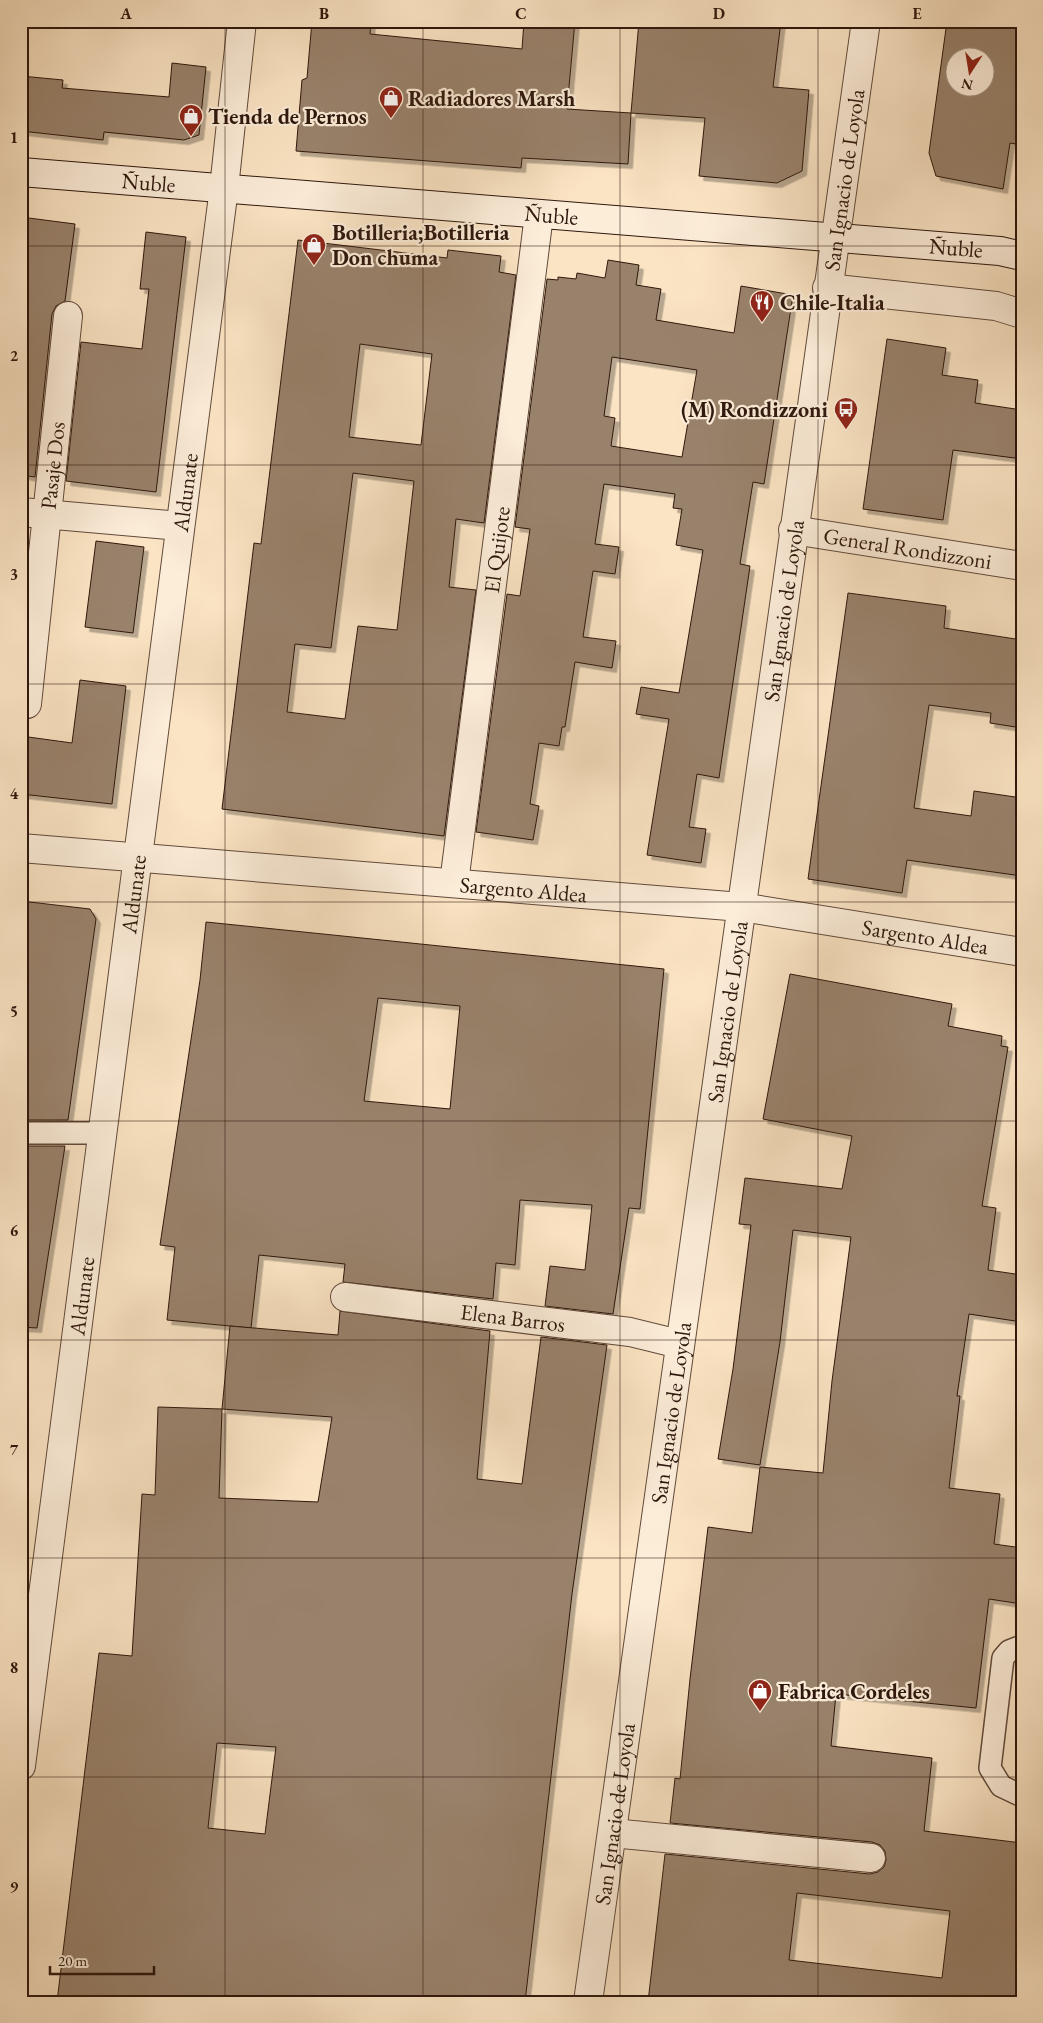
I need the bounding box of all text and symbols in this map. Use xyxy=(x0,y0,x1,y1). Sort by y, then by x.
text: A xyxy=(119,3,132,24)
text: B xyxy=(319,3,329,24)
text: C xyxy=(515,3,527,24)
text: D xyxy=(713,3,725,24)
text: E xyxy=(912,3,922,24)
north arrow xyxy=(946,48,996,98)
text: N xyxy=(959,75,975,95)
place label: Radiadores Marsh xyxy=(408,84,575,113)
shop icon: Radiadores Marsh xyxy=(378,85,404,119)
street label: San Ignacio de Loyola xyxy=(817,87,871,273)
place label: Tienda de Pernos xyxy=(208,102,367,131)
shop icon: Tienda de Pernos xyxy=(178,103,204,137)
text: 1 xyxy=(10,127,18,148)
street label: Ñuble xyxy=(121,166,177,199)
street label: Ñuble xyxy=(523,198,580,231)
place label: Botilleria;Botilleria Don chuma xyxy=(332,218,510,272)
street label: Ñuble xyxy=(928,231,984,264)
shop icon: Botilleria;Botilleria Don chuma xyxy=(301,232,327,266)
place label: Chile-Italia xyxy=(780,288,885,317)
restaurant icon: Chile-Italia xyxy=(749,289,775,323)
text: 2 xyxy=(10,345,19,366)
place label: (M) Rondizzoni xyxy=(681,395,828,424)
bus stop icon: (M) Rondizzoni xyxy=(833,396,859,430)
street label: Pasaje Dos xyxy=(33,420,71,511)
street label: Aldunate xyxy=(165,451,204,535)
street label: El Quijote xyxy=(477,504,516,595)
street label: San Ignacio de Loyola xyxy=(756,518,810,703)
street label: General Rondizzoni xyxy=(821,520,994,576)
text: 3 xyxy=(10,564,18,585)
text: 4 xyxy=(10,783,19,804)
street label: Aldunate xyxy=(114,853,153,936)
street label: Sargento Aldea xyxy=(459,870,588,909)
street label: Sargento Aldea xyxy=(860,912,991,961)
street label: San Ignacio de Loyola xyxy=(700,919,754,1104)
text: 5 xyxy=(10,1001,18,1022)
text: 6 xyxy=(10,1220,19,1241)
street label: Aldunate xyxy=(62,1254,101,1338)
street label: Elena Barros xyxy=(459,1297,567,1338)
street label: San Ignacio de Loyola xyxy=(644,1320,698,1506)
text: 7 xyxy=(10,1439,19,1460)
text: 8 xyxy=(10,1657,18,1678)
place label: Fabrica Cordeles xyxy=(778,1677,930,1706)
shop icon: Fabrica Cordeles xyxy=(747,1678,773,1712)
street label: San Ignacio de Loyola xyxy=(587,1721,642,1907)
text: 9 xyxy=(10,1876,19,1897)
scale bar xyxy=(50,1943,154,1975)
text: 20 m xyxy=(58,1951,87,1970)

